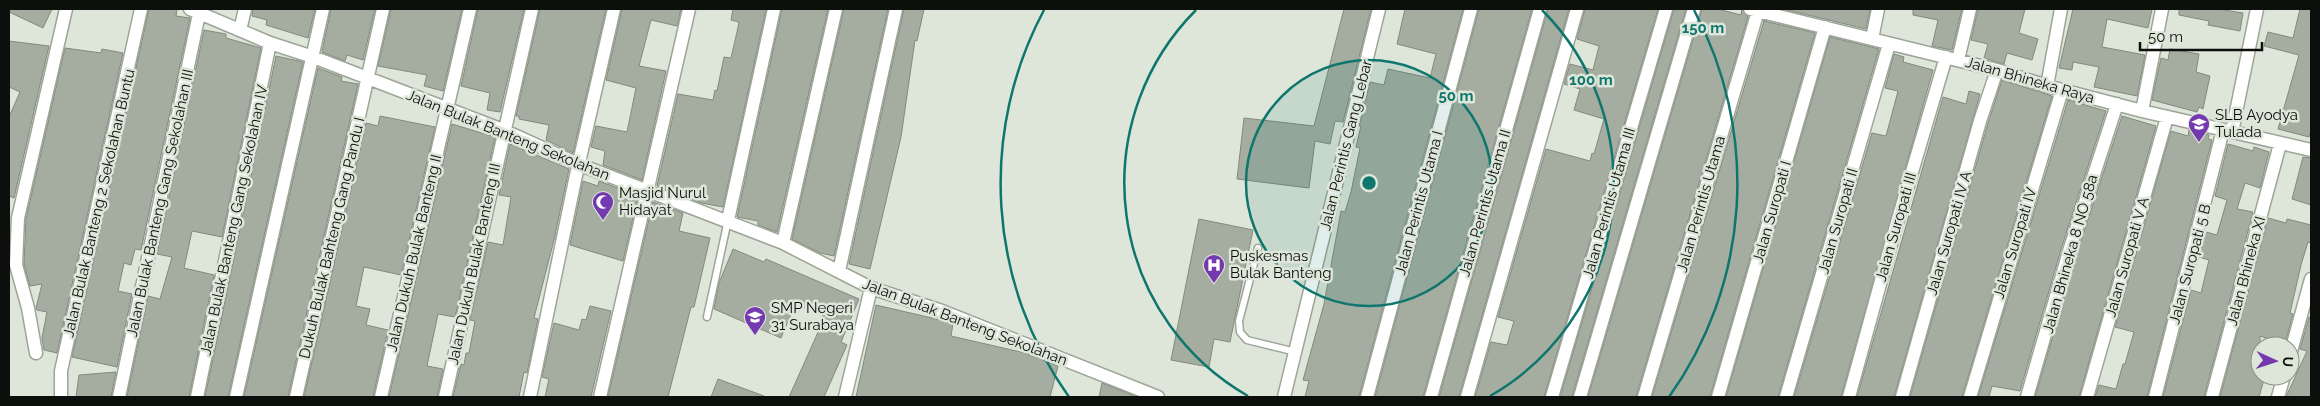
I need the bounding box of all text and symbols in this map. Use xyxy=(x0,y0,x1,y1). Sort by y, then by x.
text: 150 m xyxy=(1682,19,1724,37)
scale bar xyxy=(2140,20,2262,52)
text: 50 m xyxy=(2148,28,2183,46)
street label: Jalan Bhineka Raya xyxy=(1963,53,2097,107)
street label: Jalan Perintis Gang Lebar xyxy=(1316,57,1376,232)
street label: Jalan Bulak Banteng 2 Sekolahan Buntu xyxy=(59,67,139,339)
street label: Jalan Bulak Banteng Gang Sekolahan III xyxy=(123,67,197,339)
text: 100 m xyxy=(1569,71,1613,89)
street label: Jalan Bulak Banteng Gang Sekolahan IV xyxy=(196,83,272,357)
street label: Jalan Bulak Banteng Sekolahan xyxy=(404,86,612,184)
text: 50 m xyxy=(1438,87,1474,105)
place label: SLB Ayodya Tulada xyxy=(2215,106,2298,141)
school or university icon: SLB Ayodya Tulada xyxy=(2187,112,2211,143)
street label: Dukuh Bulak Bahteng Gang Pandu I xyxy=(295,116,369,360)
street label: Jalan Perintis Utama III xyxy=(1579,126,1639,280)
street label: Jalan Perintis Utama II xyxy=(1455,127,1515,279)
street label: Jalan Perintis Utama I xyxy=(1391,129,1447,277)
street label: Jalan Perintis Utama xyxy=(1673,134,1729,274)
street label: Jalan Dukuh Bulak Banteng II xyxy=(383,153,445,353)
street label: Jalan Suropati I xyxy=(1749,159,1795,265)
street label: Jalan Dukuh Bulak Banteng III xyxy=(444,162,504,366)
street label: Jalan Suropati II xyxy=(1814,166,1862,276)
street label: Jalan Suropati IV A xyxy=(1923,169,1975,297)
street label: Jalan Suropati III xyxy=(1872,170,1920,284)
street label: Jalan Bhineka 8 NO 58a xyxy=(2039,173,2101,335)
centre of rings xyxy=(1360,174,1378,192)
place label: Masjid Nurul Hidayat xyxy=(619,184,707,219)
street label: Jalan Suropati IV xyxy=(1990,185,2040,301)
mosque icon: Masjid Nurul Hidayat xyxy=(591,190,615,221)
street label: Jalan Suropati V A xyxy=(2101,195,2153,319)
street label: Jalan Suropati 5 B xyxy=(2165,202,2215,326)
street label: Jalan Bhineka XI xyxy=(2223,214,2269,328)
place label: Puskesmas Bulak Banteng xyxy=(1230,247,1331,282)
hospital icon: Puskesmas Bulak Banteng xyxy=(1202,253,1226,284)
street label: Jalan Bulak Banteng Sekolahan xyxy=(860,275,1070,369)
place label: SMP Negeri 31 Surabaya xyxy=(771,299,854,334)
school or university icon: SMP Negeri 31 Surabaya xyxy=(743,305,767,336)
north arrow xyxy=(2250,336,2300,386)
text: U xyxy=(2280,356,2296,367)

